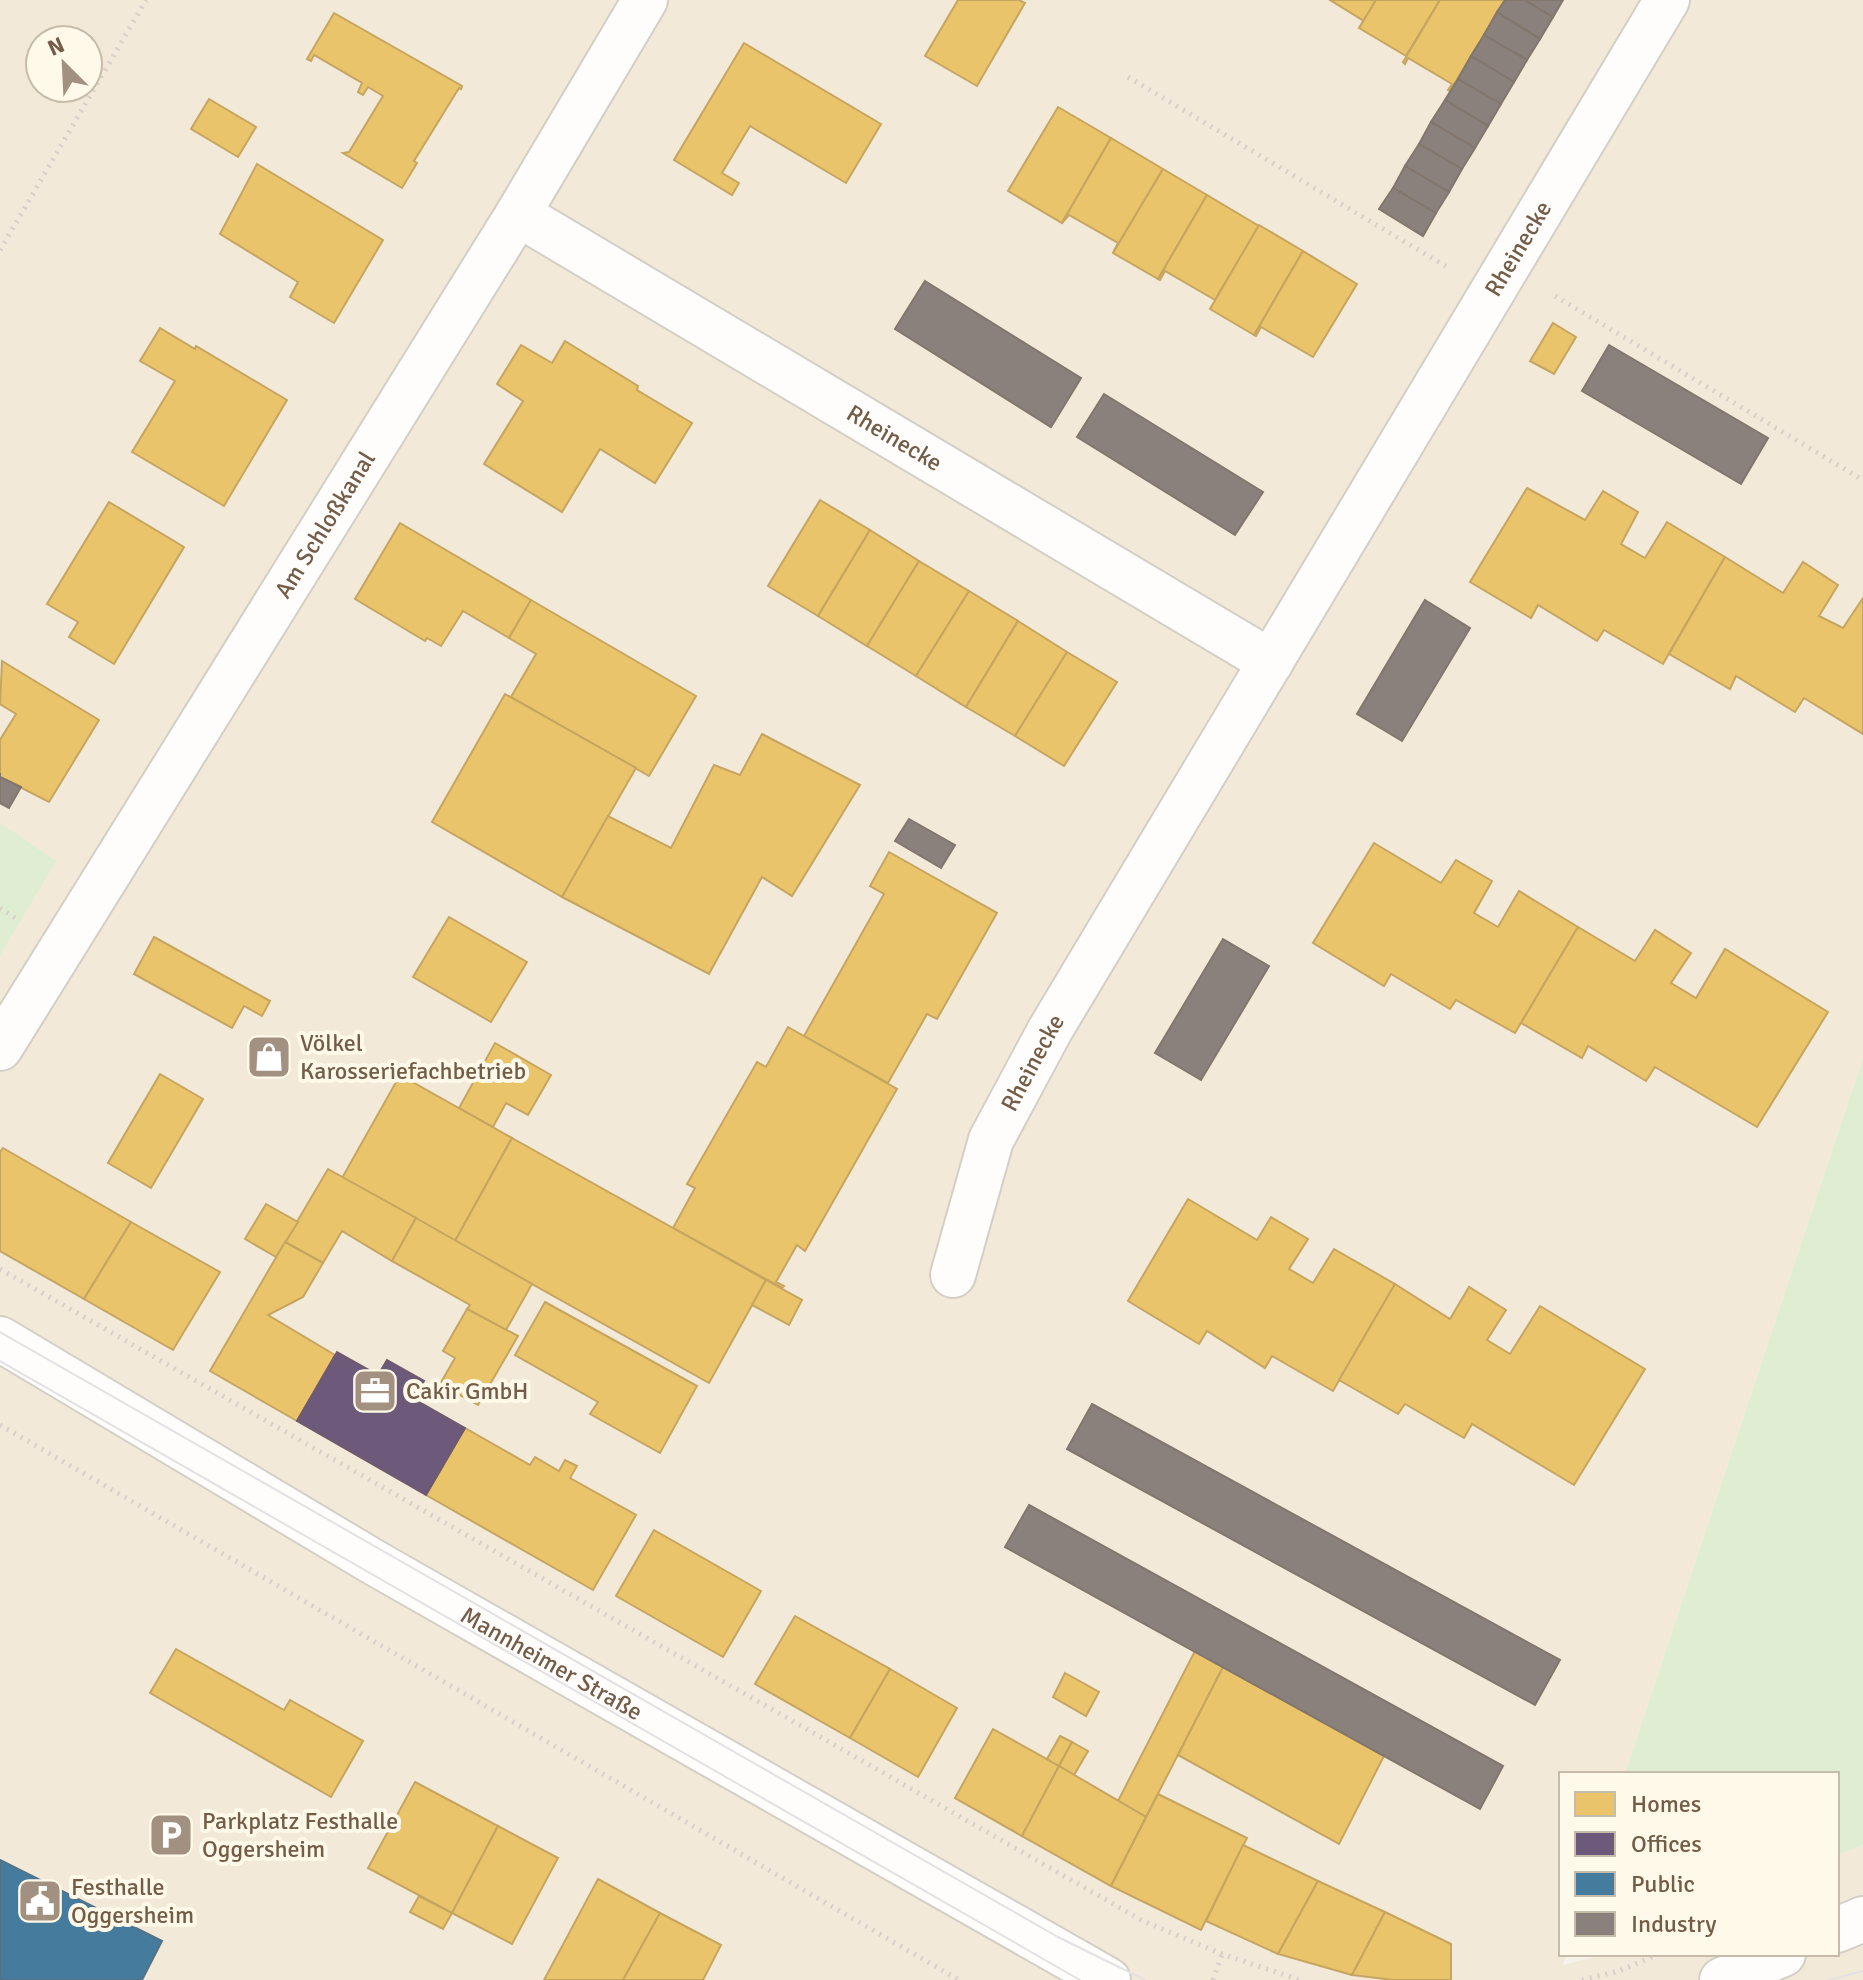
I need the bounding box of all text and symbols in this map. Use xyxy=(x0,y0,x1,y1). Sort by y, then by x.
north arrow xyxy=(24,24,104,104)
text: N xyxy=(44,31,69,62)
street label: Rheinecke xyxy=(1478,195,1558,302)
street label: Rheinecke xyxy=(841,398,948,478)
street label: Am Schloßkanal xyxy=(268,446,382,604)
street label: Rheinecke xyxy=(994,1009,1071,1116)
place label: Völkel Karosseriefachbetrieb xyxy=(300,1028,526,1086)
shop icon: Völkel Karosseriefachbetrieb xyxy=(245,1033,293,1081)
office icon: Cakir GmbH xyxy=(351,1367,399,1415)
place label: Cakir GmbH xyxy=(406,1376,528,1406)
street label: Mannheimer Straße xyxy=(455,1600,648,1727)
legend xyxy=(1559,1772,1839,1956)
text: Homes xyxy=(1631,1789,1701,1819)
place label: Parkplatz Festhalle Oggersheim xyxy=(202,1806,398,1864)
parking icon: Parkplatz Festhalle Oggersheim xyxy=(147,1811,195,1859)
text: Offices xyxy=(1631,1829,1702,1859)
text: Public xyxy=(1631,1869,1695,1899)
place label: Festhalle Oggersheim xyxy=(71,1872,194,1930)
public building icon: Festhalle Oggersheim xyxy=(16,1877,64,1925)
text: Industry xyxy=(1631,1909,1717,1939)

